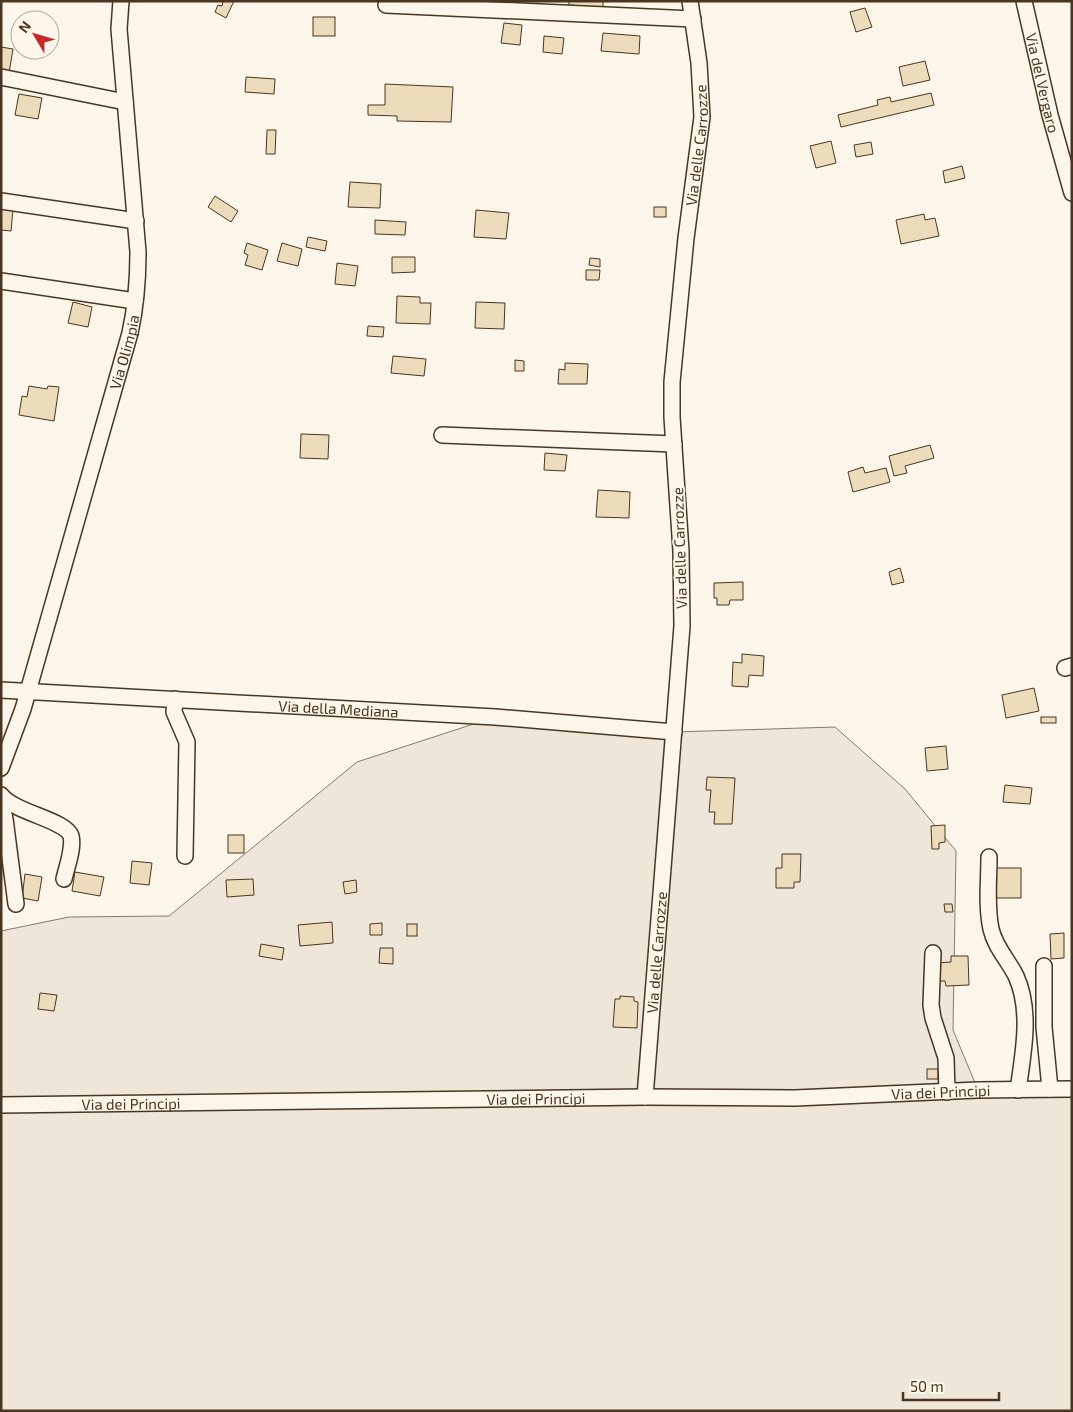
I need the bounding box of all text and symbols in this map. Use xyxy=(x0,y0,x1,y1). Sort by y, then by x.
north arrow xyxy=(10,10,60,60)
text: N xyxy=(15,17,34,36)
street label: Via del Vergaro xyxy=(1023,31,1064,135)
street label: Via delle Carrozze xyxy=(681,84,711,207)
street label: Via Olimpia xyxy=(105,313,142,391)
street label: Via delle Carrozze xyxy=(668,487,690,609)
street label: Via della Mediana xyxy=(278,696,399,721)
street label: Via delle Carrozze xyxy=(643,891,670,1014)
street label: Via dei Principi xyxy=(891,1081,990,1103)
street label: Via dei Principi xyxy=(486,1089,586,1108)
street label: Via dei Principi xyxy=(81,1094,181,1113)
scale bar xyxy=(903,1370,999,1402)
text: 50 m xyxy=(910,1377,944,1395)

